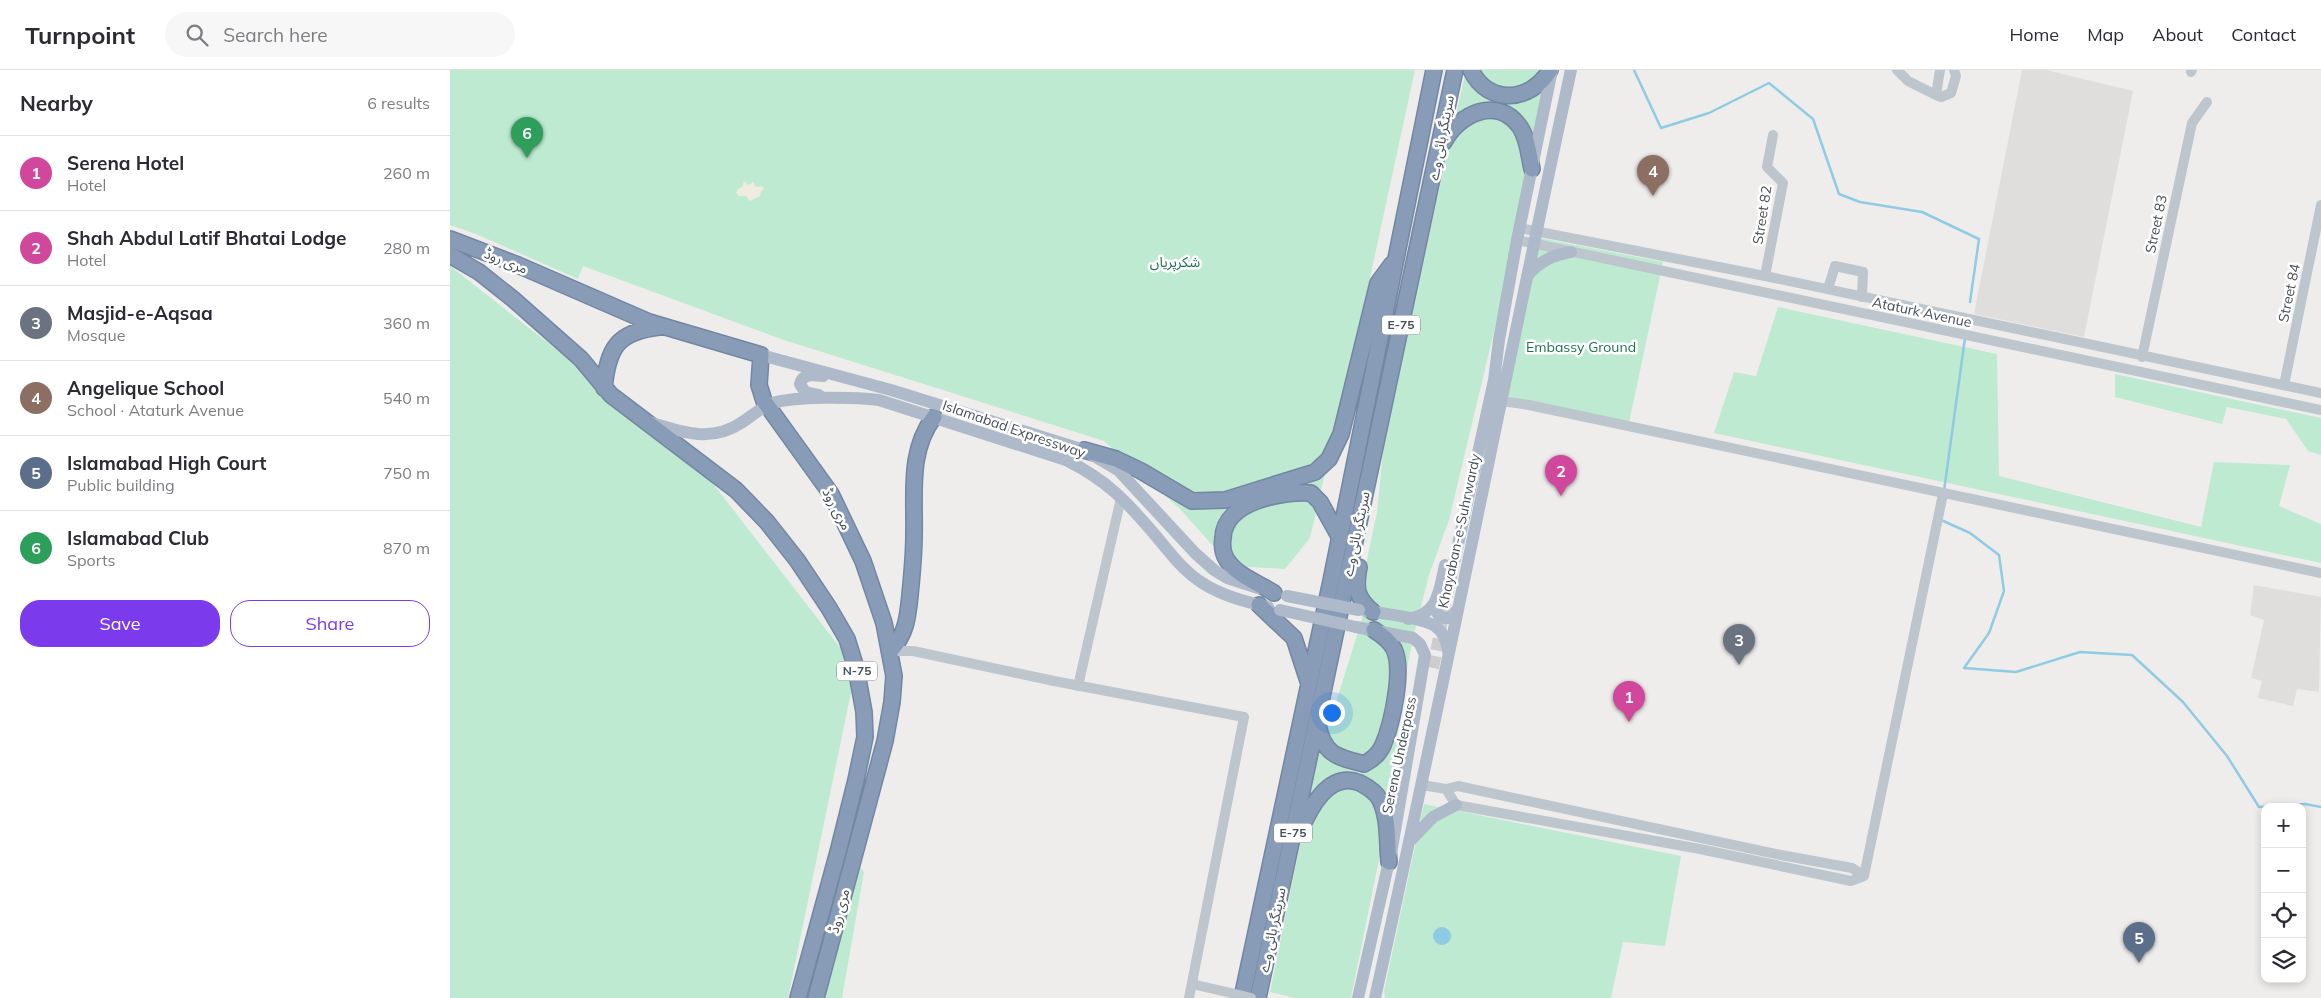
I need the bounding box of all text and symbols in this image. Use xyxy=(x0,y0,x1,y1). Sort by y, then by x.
search box xyxy=(165,12,515,57)
text: Turnpoint xyxy=(25,20,135,50)
icon: search xyxy=(183,21,211,49)
text: Search here xyxy=(223,23,328,47)
text: Home xyxy=(2009,23,2059,46)
text: Map xyxy=(2087,23,2124,46)
text: About xyxy=(2152,23,2203,46)
text: Contact xyxy=(2231,23,2296,46)
text: Nearby xyxy=(20,90,93,116)
text: 6 results xyxy=(367,93,430,113)
street label: سرینگر ہائی وے xyxy=(1424,94,1458,182)
pin: 6 xyxy=(511,117,543,158)
text: Serena Hotel xyxy=(67,151,184,175)
pin: 4 xyxy=(1637,155,1669,196)
text: 1 xyxy=(31,163,41,183)
text: 260 m xyxy=(383,163,430,183)
text: Hotel xyxy=(67,175,106,195)
street label: Street 82 xyxy=(1748,184,1776,246)
street label: Street 83 xyxy=(2141,193,2171,255)
text: Shah Abdul Latif Bhatai Lodge xyxy=(67,226,347,250)
text: 2 xyxy=(31,238,41,258)
text: 280 m xyxy=(383,238,430,258)
street label: مری روڈ xyxy=(482,244,530,278)
text: Hotel xyxy=(67,250,106,270)
park label: شکرپریاں xyxy=(1150,253,1200,272)
street label: Street 84 xyxy=(2274,262,2304,324)
street label: Ataturk Avenue xyxy=(1871,293,1973,331)
text: Masjid-e-Aqsaa xyxy=(67,301,213,325)
text: 3 xyxy=(31,313,41,333)
text: 360 m xyxy=(383,313,430,333)
road number: E-75 xyxy=(1382,316,1420,334)
text: Mosque xyxy=(67,325,125,345)
park label: Embassy Ground xyxy=(1526,338,1636,356)
text: Angelique School xyxy=(67,376,224,400)
text: 4 xyxy=(31,388,41,408)
text: 540 m xyxy=(383,388,430,408)
street label: Islamabad Expressway xyxy=(940,396,1088,462)
text: School · Ataturk Avenue xyxy=(67,400,244,420)
text: Islamabad High Court xyxy=(67,451,266,475)
street label: Khayaban-e-Suhrwardy xyxy=(1434,452,1484,610)
pin: 2 xyxy=(1545,455,1577,496)
text: 5 xyxy=(31,463,41,483)
text: 750 m xyxy=(383,463,430,483)
text: Public building xyxy=(67,475,175,495)
street label: مری روڈ xyxy=(818,485,856,533)
street label: سرینگر ہائی وے xyxy=(1338,490,1374,578)
text: Islamabad Club xyxy=(67,526,209,550)
text: 6 xyxy=(31,538,41,558)
text: 870 m xyxy=(383,538,430,558)
text: Sports xyxy=(67,550,115,570)
button: Save xyxy=(20,600,220,647)
button: Share xyxy=(230,600,430,647)
pin: 3 xyxy=(1723,624,1755,665)
road number: N-75 xyxy=(837,662,877,680)
pin: 1 xyxy=(1613,681,1645,722)
street label: Serena Underpass xyxy=(1378,695,1420,815)
your location xyxy=(1319,700,1345,726)
map controls xyxy=(2261,803,2306,983)
button: + xyxy=(2261,803,2306,848)
road number: E-75 xyxy=(1274,824,1312,842)
button: − xyxy=(2261,848,2306,893)
street label: سرینگر ہائی وے xyxy=(1254,886,1290,974)
street label: مری روڈ xyxy=(824,887,854,935)
button: locate xyxy=(2261,893,2306,938)
pin: 5 xyxy=(2123,922,2155,963)
button: layers xyxy=(2261,938,2306,983)

